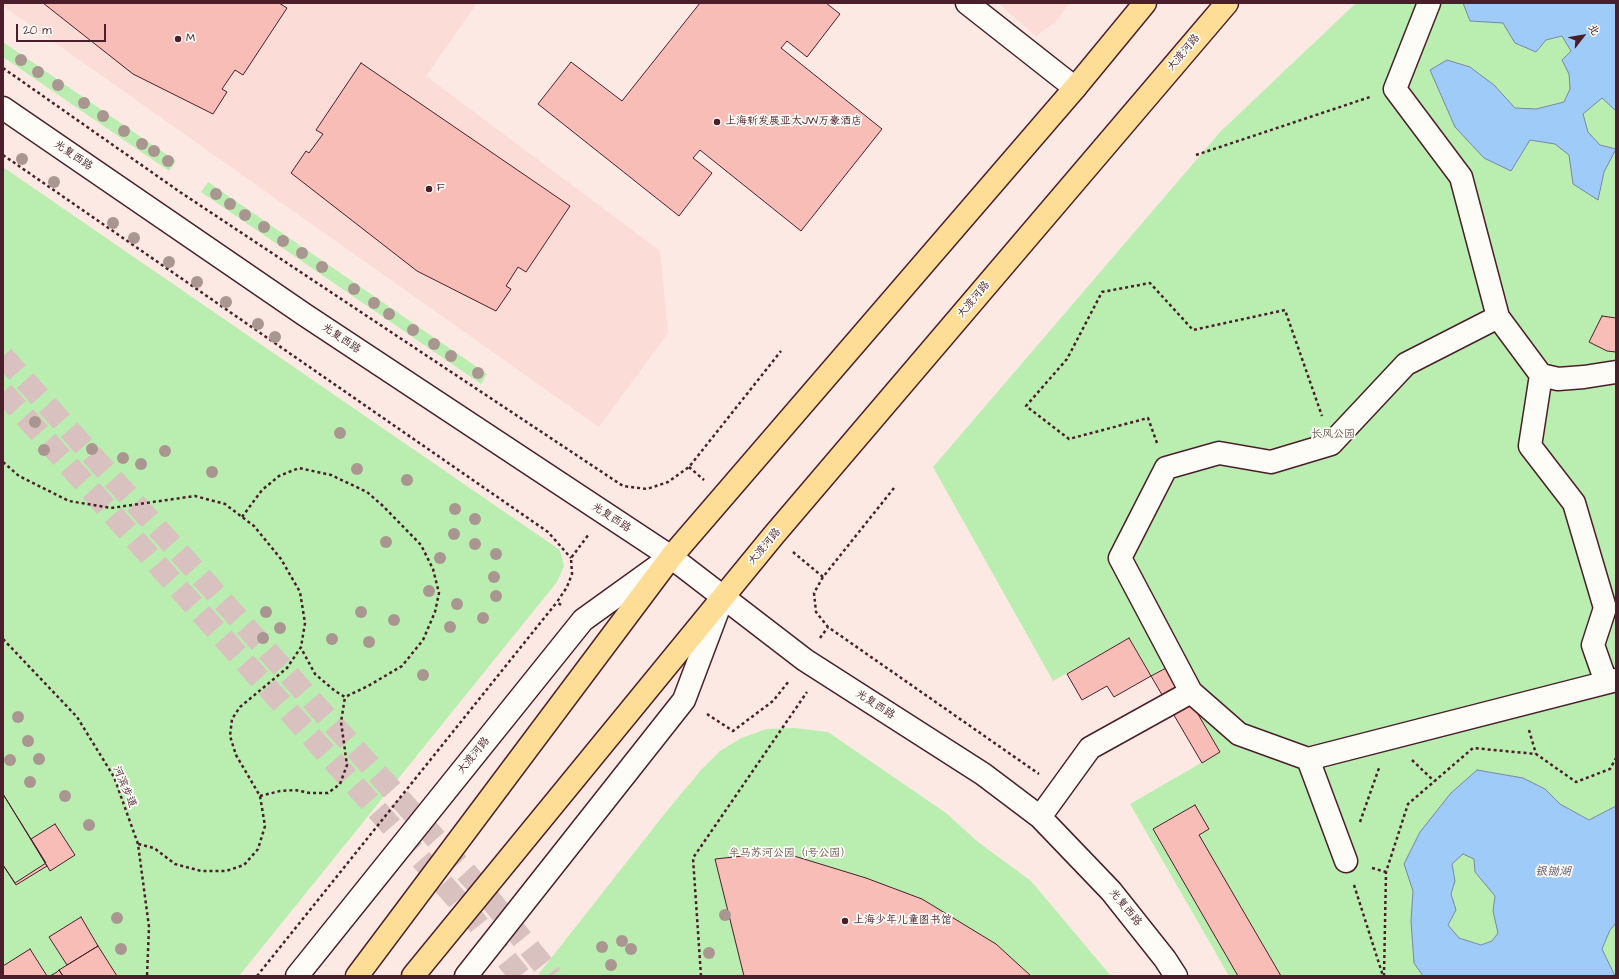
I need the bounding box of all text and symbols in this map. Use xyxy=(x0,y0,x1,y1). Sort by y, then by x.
scale bar xyxy=(18,16,108,42)
north arrow xyxy=(1563,16,1603,56)
text: 北 xyxy=(1584,21,1603,38)
text: 20 m xyxy=(23,22,52,39)
place label: M xyxy=(186,32,195,46)
street label: 大渡河路 xyxy=(1165,32,1203,74)
marker: M xyxy=(173,34,183,44)
place label: 上海新发展亚太JW万豪酒店 xyxy=(725,115,862,129)
marker: 上海新发展亚太JW万豪酒店 xyxy=(712,117,722,127)
street label: 光复西路 xyxy=(51,138,95,174)
place label: F xyxy=(437,182,445,196)
marker: F xyxy=(424,184,434,194)
street label: 大渡河路 xyxy=(955,279,993,321)
street label: 光复西路 xyxy=(319,321,363,357)
park label: 长风公园 xyxy=(1311,428,1355,442)
street label: 光复西路 xyxy=(589,500,633,536)
street label: 大渡河路 xyxy=(746,526,784,568)
street label: 光复西路 xyxy=(853,687,897,723)
street label: 大渡河路 xyxy=(455,735,493,777)
street label: 河滨步道 xyxy=(109,764,139,810)
park label: 半马苏河公园（1号公园） xyxy=(729,847,851,861)
water label: 银锄湖 xyxy=(1535,865,1571,879)
street label: 光复西路 xyxy=(1106,887,1144,929)
place label: 上海少年儿童图书馆 xyxy=(853,914,952,928)
marker: 上海少年儿童图书馆 xyxy=(840,916,850,926)

